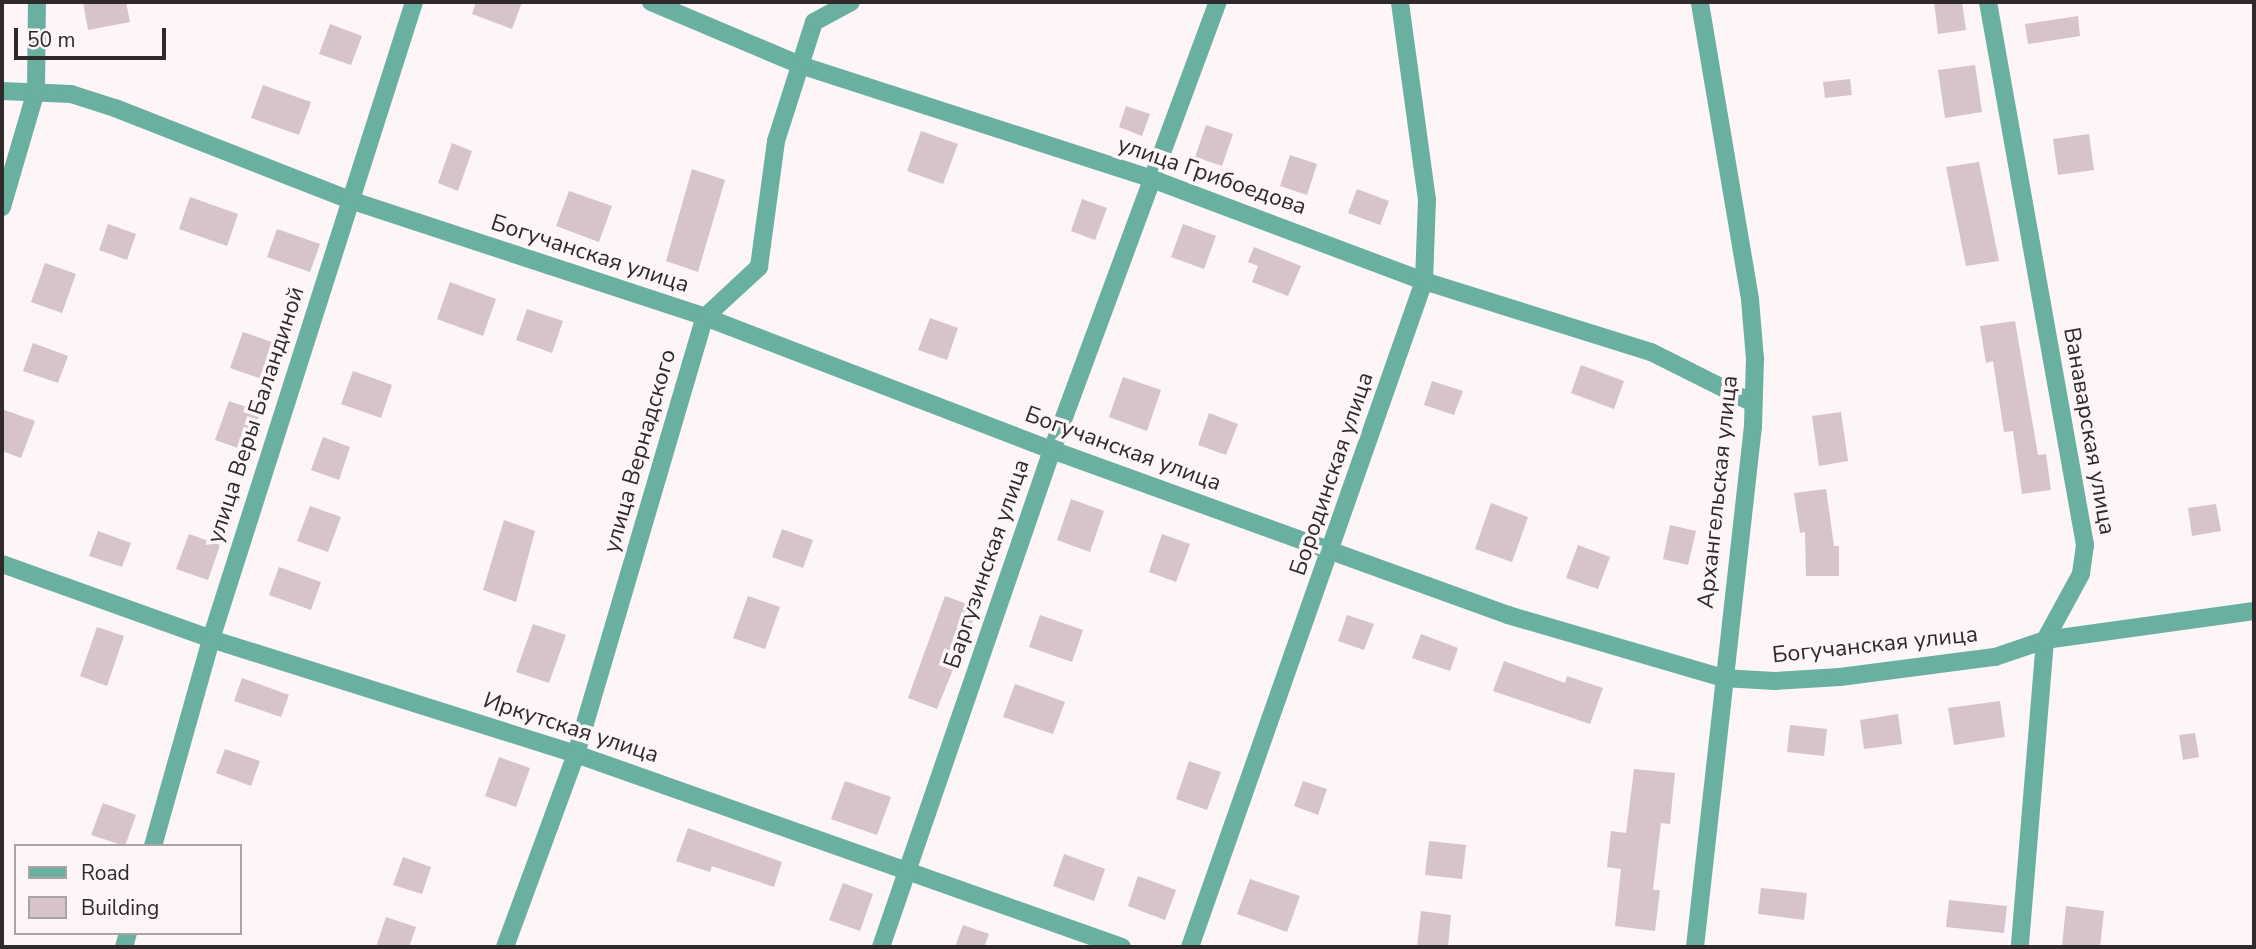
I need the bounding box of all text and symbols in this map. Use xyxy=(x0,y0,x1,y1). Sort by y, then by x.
scale bar xyxy=(18,14,170,58)
text: 50 m xyxy=(27,26,76,54)
street label: улица Грибоедова xyxy=(1114,131,1310,221)
street label: Богучанская улица xyxy=(487,209,693,299)
street label: улица Веры Баландиной xyxy=(201,283,311,547)
street label: Ванаварская улица xyxy=(2057,325,2121,537)
street label: улица Вернадского xyxy=(598,346,682,556)
street label: Бородинская улица xyxy=(1284,369,1380,579)
street label: Архангельская улица xyxy=(1692,374,1744,610)
street label: Богучанская улица xyxy=(1021,401,1225,497)
street label: Баргузинская улица xyxy=(938,456,1036,672)
street label: Богучанская улица xyxy=(1771,620,1979,670)
street label: Иркутская улица xyxy=(480,687,662,769)
legend xyxy=(14,844,242,935)
text: Road xyxy=(81,859,130,887)
text: Building xyxy=(81,894,159,922)

